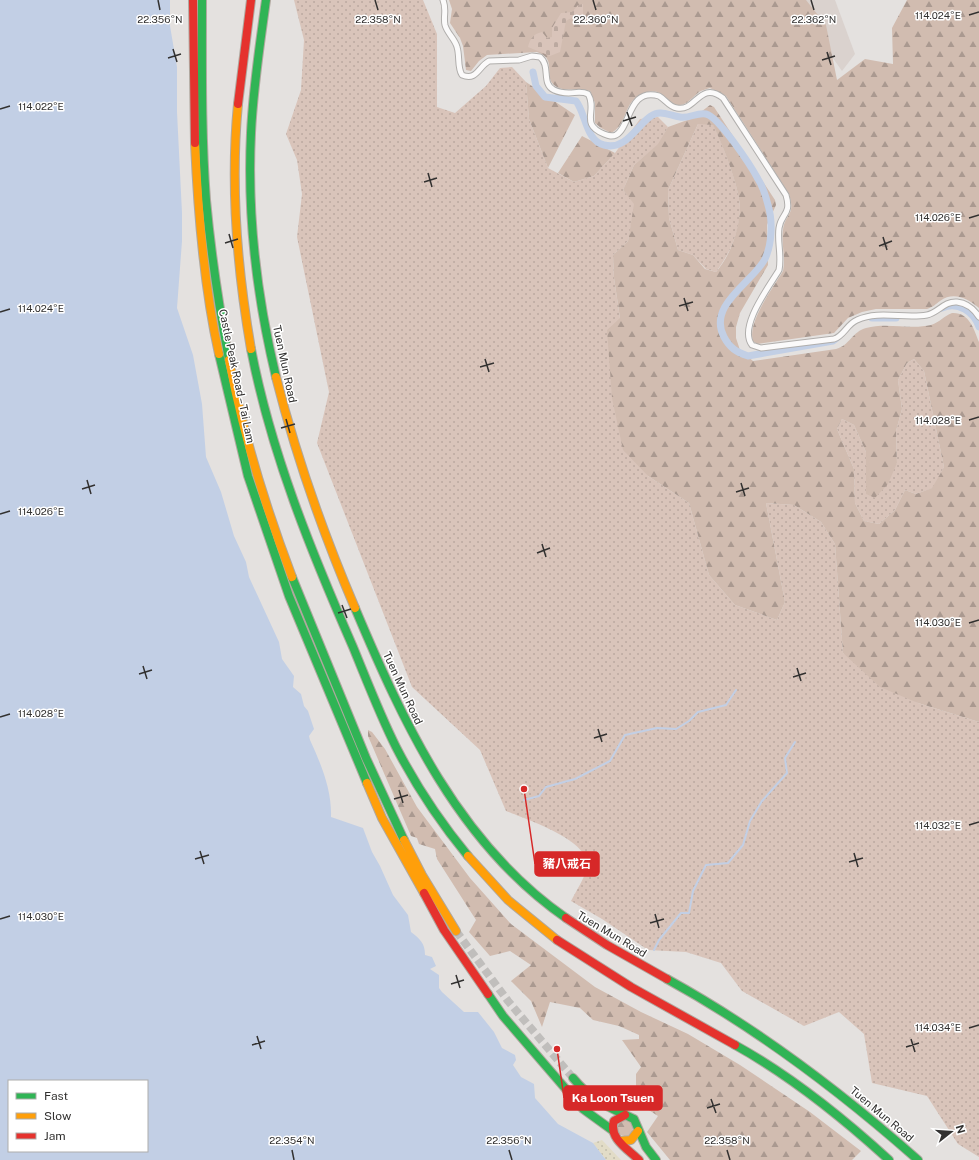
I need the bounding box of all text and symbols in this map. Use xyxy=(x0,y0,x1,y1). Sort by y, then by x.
text: 114.024°E xyxy=(915,9,961,21)
text: 22.356°N xyxy=(137,13,183,25)
text: 22.358°N xyxy=(355,13,401,25)
text: 22.360°N xyxy=(574,13,618,25)
text: 22.362°N xyxy=(792,13,836,25)
text: 114.022°E xyxy=(18,100,64,112)
text: 114.026°E xyxy=(915,211,961,223)
text: 114.024°E xyxy=(18,302,64,314)
street label: Castle Peak Road – Tai Lam xyxy=(217,308,257,444)
street label: Tuen Mun Road xyxy=(271,324,299,404)
text: 114.028°E xyxy=(915,414,961,426)
text: 114.026°E xyxy=(18,505,64,517)
text: 114.030°E xyxy=(915,616,961,628)
street label: Tuen Mun Road xyxy=(381,650,425,726)
text: 114.028°E xyxy=(18,707,64,719)
text: 114.032°E xyxy=(915,819,961,831)
callout: 豬八戒石 xyxy=(535,852,599,876)
text: 豬八戒石 xyxy=(543,857,591,871)
street label: Tuen Mun Road xyxy=(575,909,649,959)
text: 114.030°E xyxy=(18,910,64,922)
text: 114.034°E xyxy=(915,1021,961,1033)
legend xyxy=(8,1080,148,1152)
street label: Tuen Mun Road xyxy=(848,1084,916,1144)
callout: Ka Loon Tsuen xyxy=(564,1086,662,1110)
text: Fast xyxy=(44,1089,69,1103)
text: Ka Loon Tsuen xyxy=(572,1091,654,1105)
text: Slow xyxy=(44,1109,72,1123)
north arrow xyxy=(931,1112,971,1152)
text: N xyxy=(954,1123,968,1135)
text: Jam xyxy=(44,1129,66,1143)
text: 22.354°N xyxy=(269,1134,315,1146)
text: 22.356°N xyxy=(486,1134,532,1146)
text: 22.358°N xyxy=(704,1134,750,1146)

